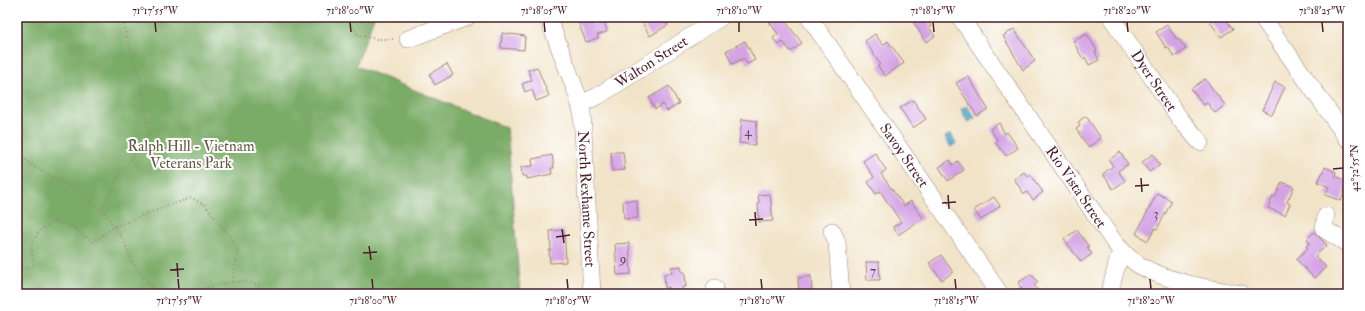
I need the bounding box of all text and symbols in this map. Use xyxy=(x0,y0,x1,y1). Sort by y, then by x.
text: 71°17'55"W xyxy=(132,5,179,17)
text: 71°18'00"W xyxy=(326,5,374,17)
text: 71°18'05"W xyxy=(521,5,568,17)
text: 71°18'10"W xyxy=(716,5,763,17)
text: 71°18'15"W xyxy=(911,5,956,17)
text: 71°18'20"W xyxy=(1103,5,1151,17)
text: 71°18'25"W xyxy=(1299,5,1346,17)
street label: Walton Street xyxy=(610,31,691,93)
street label: Dyer Street xyxy=(1127,46,1182,115)
street label: Savoy Street xyxy=(876,120,933,191)
house number: 4 xyxy=(744,124,752,140)
street label: North Rexhame Street xyxy=(574,130,600,268)
park label: Ralph Hill - Vietnam Veterans Park xyxy=(127,137,255,173)
street label: Rio Vista Street xyxy=(1042,142,1111,232)
text: 42°32'55"N xyxy=(1349,144,1361,192)
house number: 3 xyxy=(1154,206,1159,222)
house number: 9 xyxy=(619,251,626,267)
house number: 7 xyxy=(870,263,876,279)
text: 71°17'55"W xyxy=(156,295,203,307)
text: 71°18'00"W xyxy=(349,295,397,307)
text: 71°18'05"W xyxy=(545,295,592,307)
text: 71°18'10"W xyxy=(739,295,786,307)
text: 71°18'15"W xyxy=(934,295,979,307)
text: 71°18'20"W xyxy=(1127,295,1175,307)

